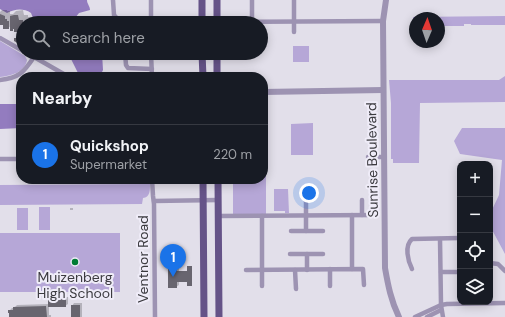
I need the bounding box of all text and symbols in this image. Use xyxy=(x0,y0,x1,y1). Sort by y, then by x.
north arrow xyxy=(409,12,445,48)
search box xyxy=(16,16,268,60)
icon: search xyxy=(30,27,52,49)
text: Search here xyxy=(62,28,145,48)
text: Nearby xyxy=(32,87,92,109)
street label: Sunrise Boulevard xyxy=(362,102,382,218)
text: Quickshop xyxy=(70,136,149,156)
text: 1 xyxy=(43,146,47,163)
text: 220 m xyxy=(213,146,252,163)
text: Supermarket xyxy=(70,156,147,173)
map controls xyxy=(457,161,493,305)
button: + xyxy=(457,161,493,197)
your location xyxy=(299,183,319,203)
button: − xyxy=(457,197,493,233)
street label: Ventnor Road xyxy=(134,215,152,303)
button: locate xyxy=(457,233,493,269)
pin: 1 xyxy=(160,244,186,277)
marker: Muizenberg High School xyxy=(70,257,80,267)
place label: Muizenberg High School xyxy=(37,268,113,302)
button: layers xyxy=(457,269,493,305)

